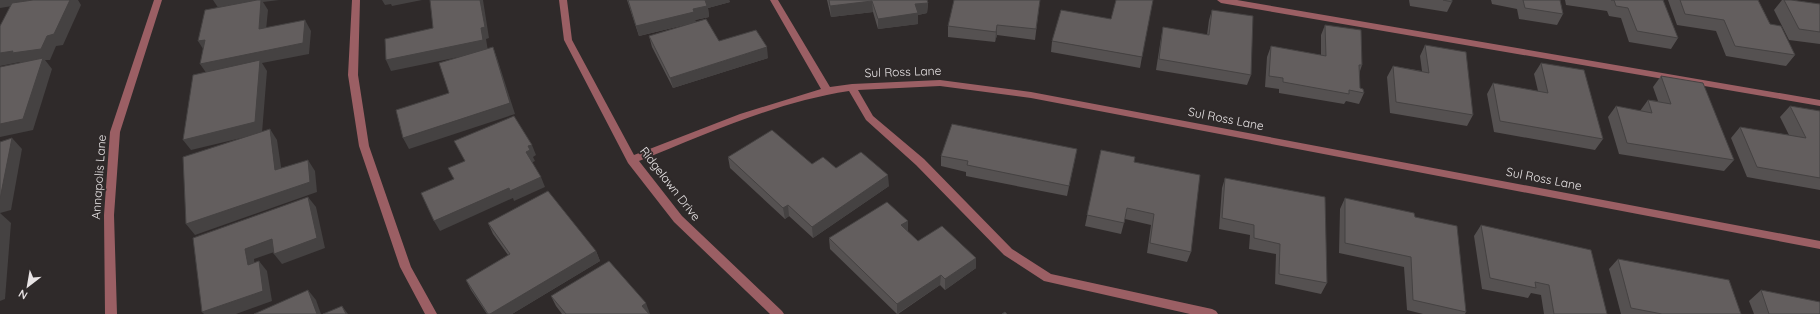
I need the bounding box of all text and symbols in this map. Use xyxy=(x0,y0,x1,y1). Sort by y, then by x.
street label: Sul Ross Lane xyxy=(864,63,942,80)
street label: Sul Ross Lane xyxy=(1187,104,1265,133)
street label: Annapolis Lane xyxy=(88,134,109,220)
street label: Ridgelawn Drive xyxy=(637,144,704,224)
street label: Sul Ross Lane xyxy=(1505,164,1583,193)
north arrow xyxy=(8,266,48,306)
text: N xyxy=(16,286,30,303)

